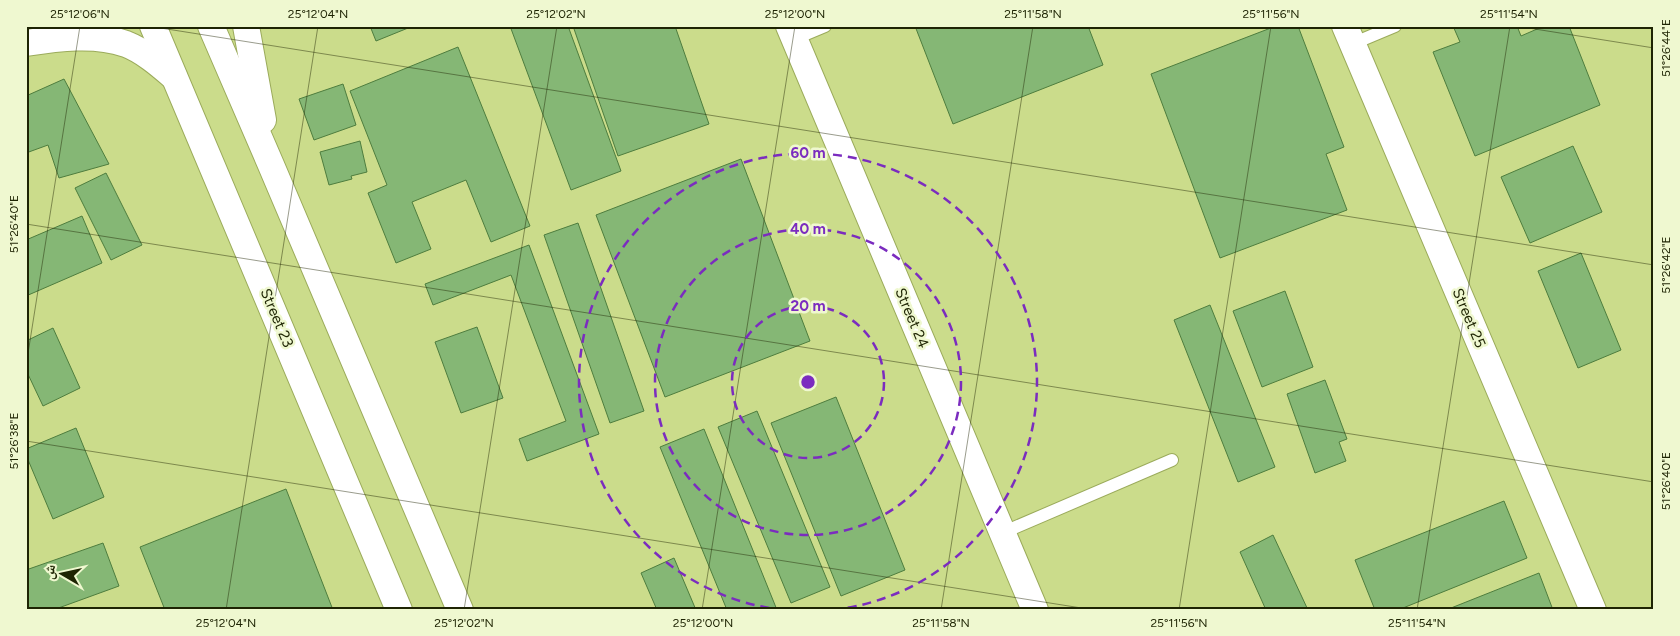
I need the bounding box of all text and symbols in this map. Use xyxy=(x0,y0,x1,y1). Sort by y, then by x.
text: 25°12'06"N xyxy=(50,7,110,21)
text: 25°12'04"N xyxy=(288,7,348,21)
text: 25°12'02"N xyxy=(526,7,586,21)
text: 25°12'00"N xyxy=(765,7,825,21)
text: 25°11'58"N xyxy=(1004,7,1062,21)
text: 25°11'56"N xyxy=(1242,7,1300,21)
text: 25°11'54"N xyxy=(1480,7,1538,21)
text: 51°26'44"E xyxy=(1659,19,1673,77)
text: 60 m xyxy=(790,144,826,162)
text: 51°26'40"E xyxy=(7,195,21,253)
text: 40 m xyxy=(790,220,826,238)
text: 51°26'42"E xyxy=(1659,236,1673,294)
street label: Street 24 xyxy=(891,285,933,351)
street label: Street 23 xyxy=(257,286,297,350)
street label: Street 25 xyxy=(1448,286,1490,350)
text: 20 m xyxy=(790,297,826,315)
centre of rings xyxy=(799,373,817,391)
text: 51°26'38"E xyxy=(7,412,21,470)
text: 51°26'40"E xyxy=(1659,452,1673,510)
north arrow xyxy=(38,548,88,598)
text: ش xyxy=(40,563,59,581)
text: 25°12'04"N xyxy=(196,616,256,630)
text: 25°12'02"N xyxy=(434,616,494,630)
text: 25°12'00"N xyxy=(673,616,733,630)
text: 25°11'58"N xyxy=(912,616,970,630)
text: 25°11'56"N xyxy=(1150,616,1208,630)
text: 25°11'54"N xyxy=(1388,616,1446,630)

